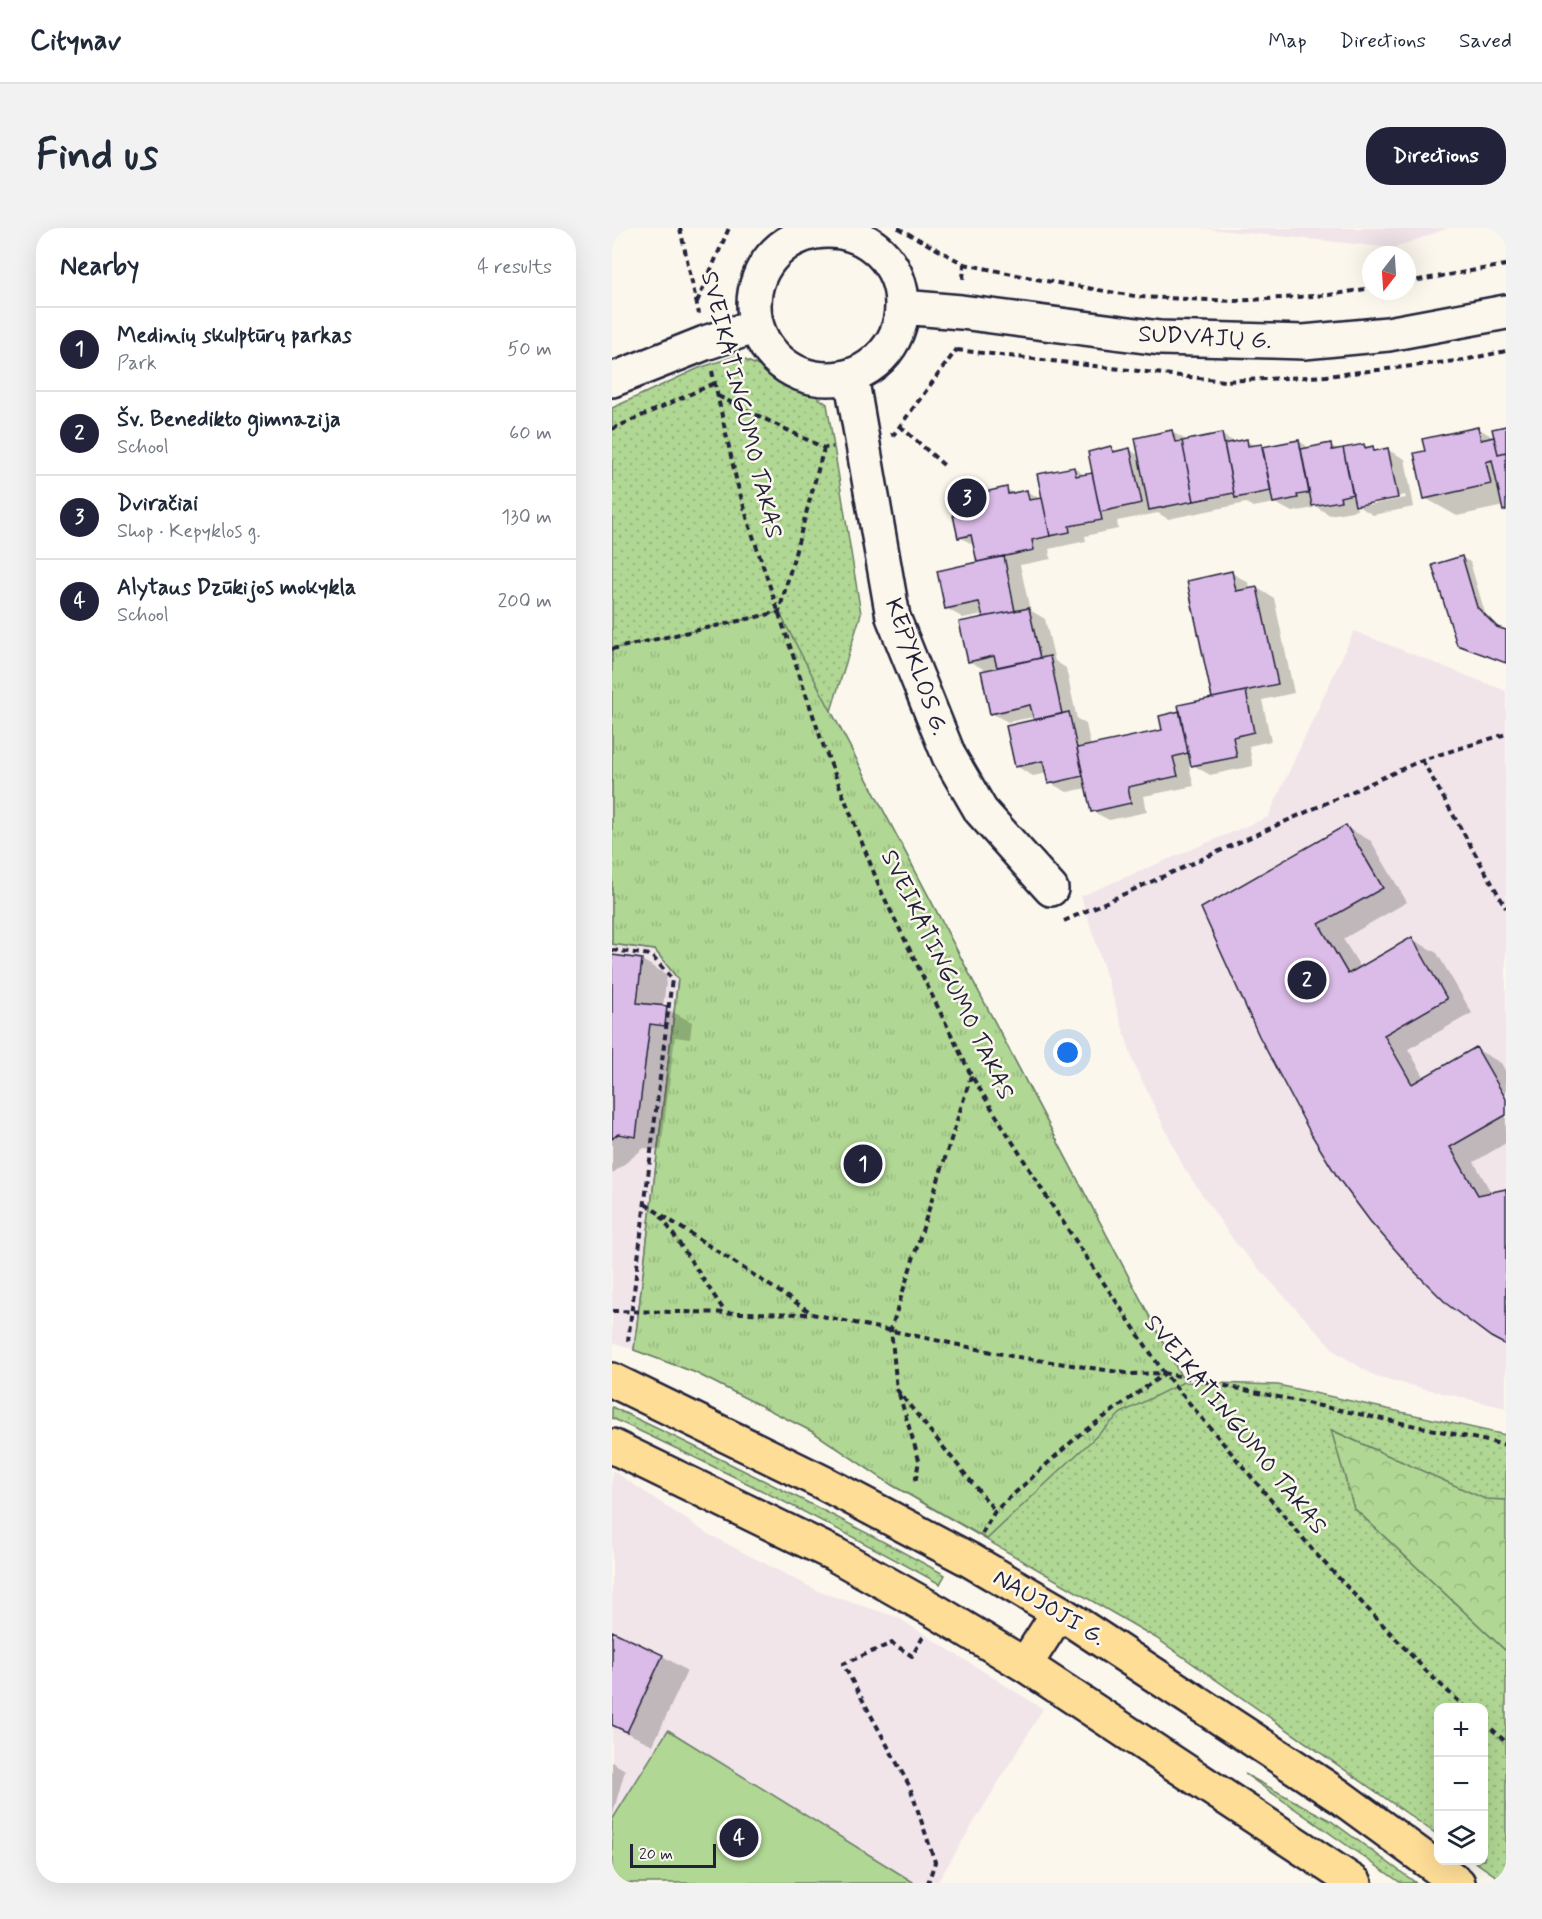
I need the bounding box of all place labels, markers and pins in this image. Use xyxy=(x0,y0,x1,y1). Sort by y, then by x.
pin: 3 xyxy=(948,476,986,520)
pin: 2 xyxy=(1288,958,1326,1002)
pin: 1 xyxy=(844,1142,882,1186)
pin: 4 xyxy=(720,1816,758,1860)

